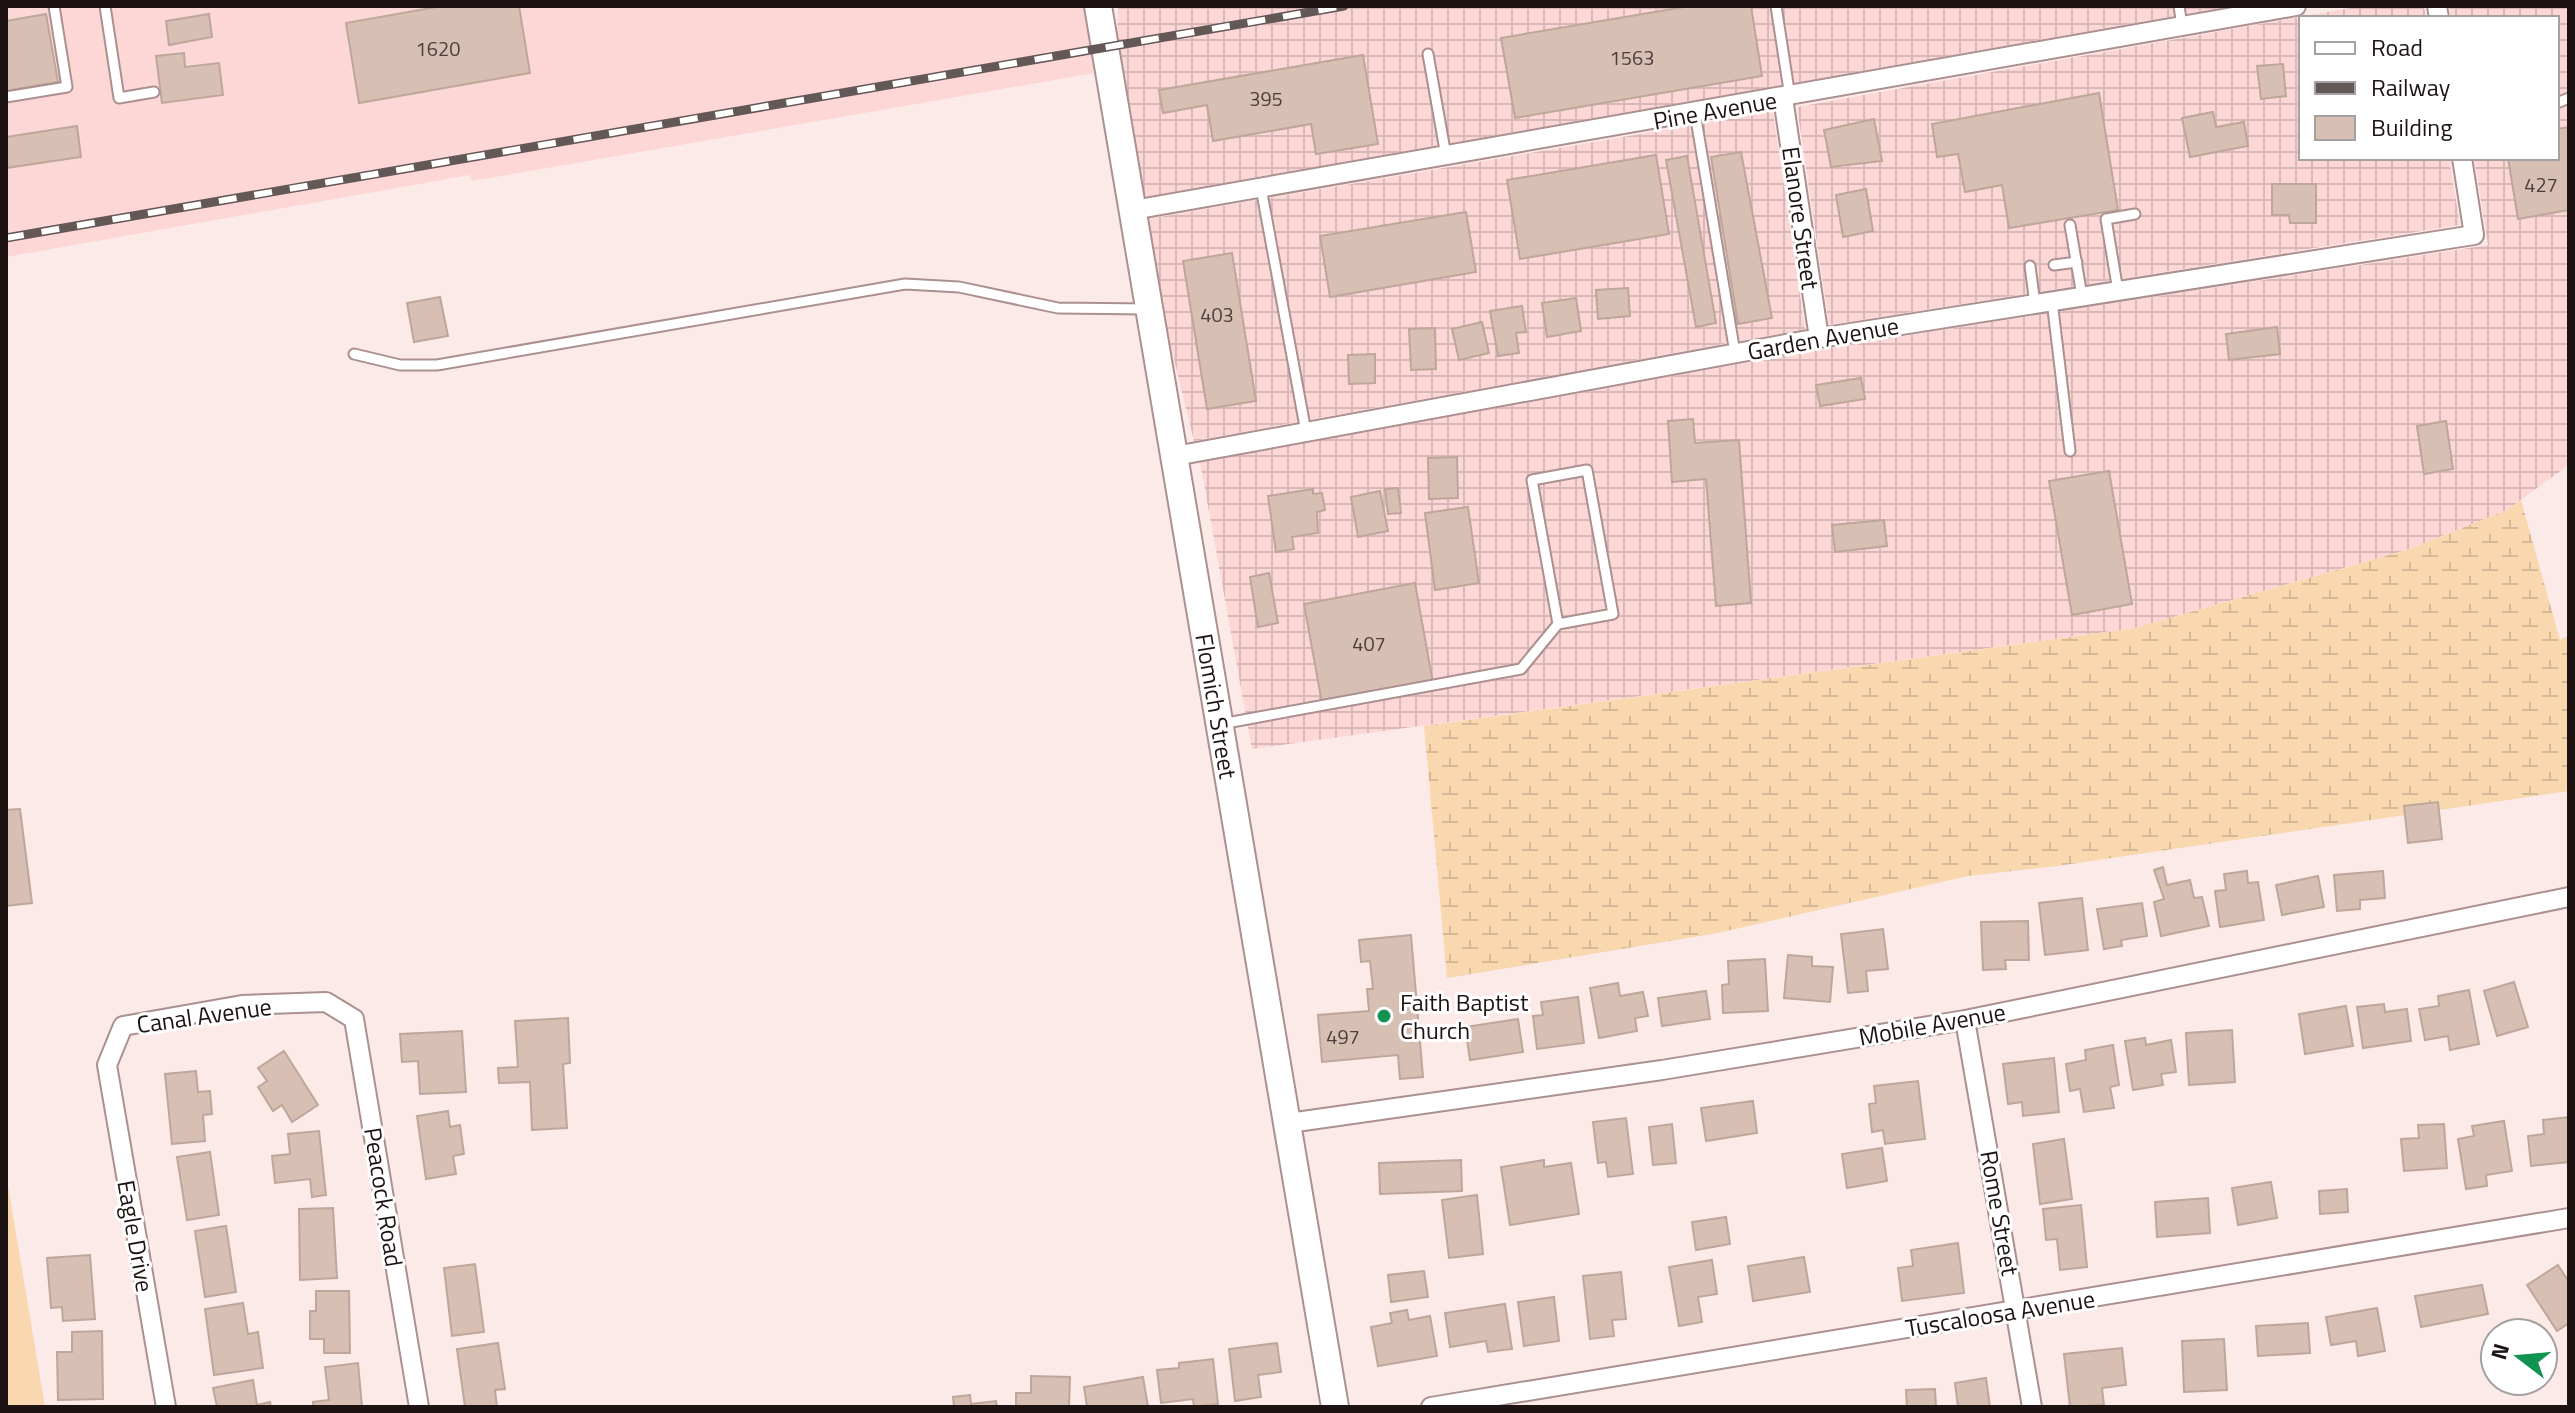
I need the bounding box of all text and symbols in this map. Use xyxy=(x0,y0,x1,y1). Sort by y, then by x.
legend xyxy=(2299,16,2559,160)
text: Road xyxy=(2371,29,2423,65)
house number: 1620 xyxy=(416,33,460,64)
house number: 1563 xyxy=(1610,42,1654,73)
text: Railway xyxy=(2371,69,2451,105)
street label: Pine Avenue xyxy=(1650,81,1780,139)
house number: 395 xyxy=(1249,83,1283,114)
text: Building xyxy=(2371,109,2453,145)
street label: Elanore Street xyxy=(1773,144,1829,292)
house number: 427 xyxy=(2524,169,2558,200)
house number: 403 xyxy=(1200,299,1234,330)
street label: Garden Avenue xyxy=(1745,307,1901,369)
house number: 407 xyxy=(1352,628,1386,659)
street label: Flomich Street xyxy=(1186,631,1247,782)
place label: Faith Baptist Church xyxy=(1400,984,1529,1048)
street label: Canal Avenue xyxy=(134,988,274,1042)
street label: Mobile Avenue xyxy=(1856,993,2008,1055)
marker: Faith Baptist Church xyxy=(1375,1007,1393,1025)
house number: 497 xyxy=(1326,1021,1360,1052)
street label: Peacock Road xyxy=(355,1125,413,1269)
street label: Rome Street xyxy=(1971,1148,2029,1279)
street label: Eagle Drive xyxy=(108,1177,164,1295)
street label: Tuscaloosa Avenue xyxy=(1903,1280,2097,1346)
north arrow xyxy=(2479,1317,2559,1397)
text: N xyxy=(2481,1339,2518,1364)

